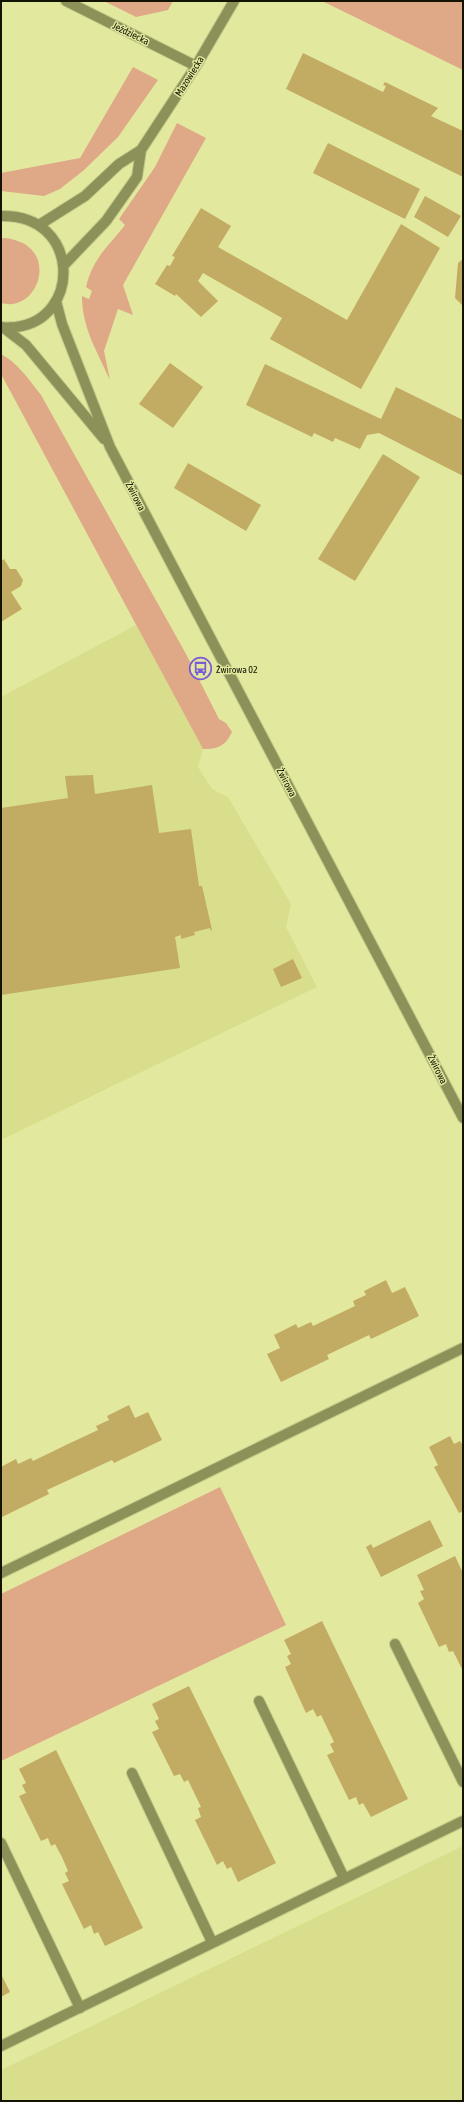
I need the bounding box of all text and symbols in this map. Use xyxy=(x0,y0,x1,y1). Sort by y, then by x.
street label: Jeździecka xyxy=(111,20,151,47)
street label: Mazowiecka xyxy=(173,54,206,98)
street label: Żwirowa xyxy=(123,480,148,513)
bus stop icon: Żwirowa 02 xyxy=(187,656,213,682)
place label: Żwirowa 02 xyxy=(216,664,258,675)
street label: Żwirowa xyxy=(274,766,299,799)
street label: Żwirowa xyxy=(426,1053,450,1086)

